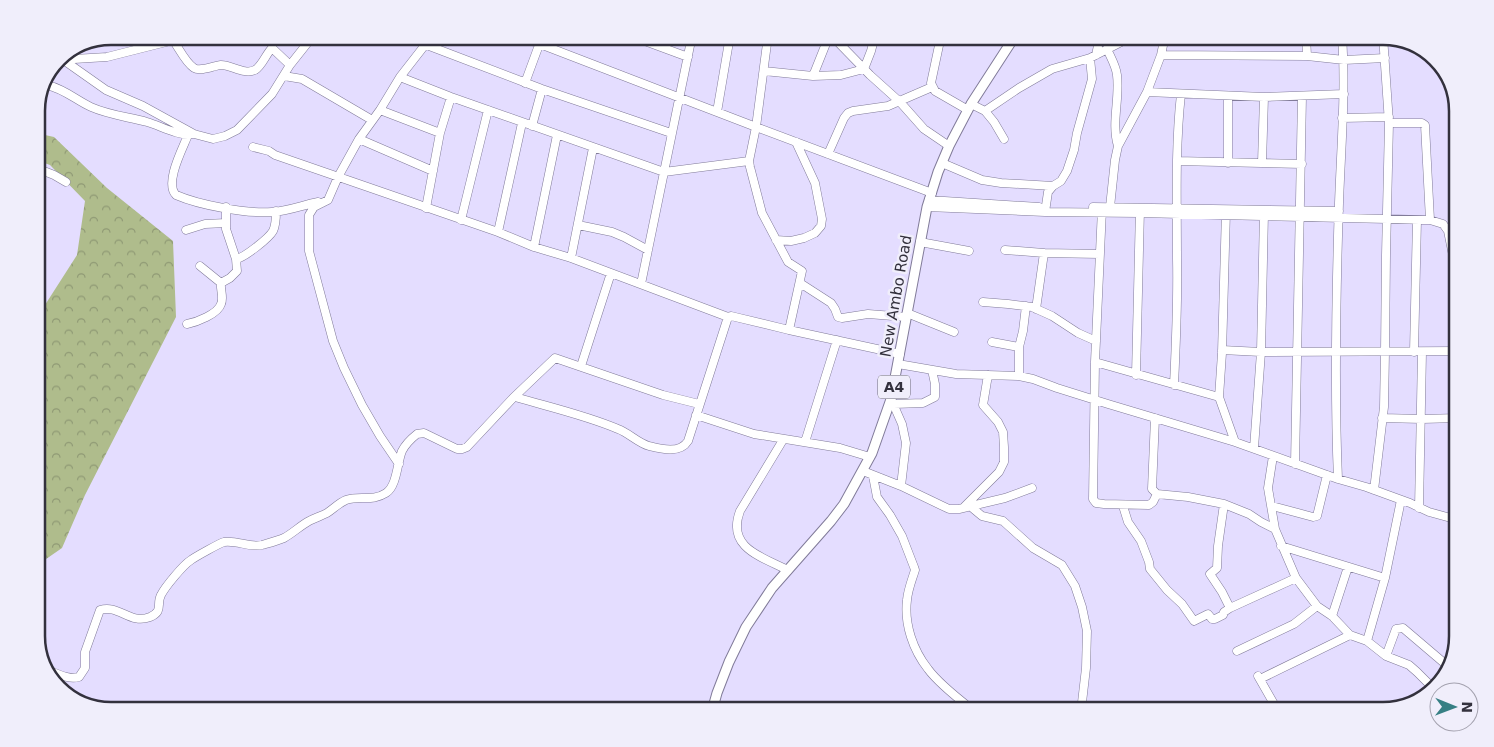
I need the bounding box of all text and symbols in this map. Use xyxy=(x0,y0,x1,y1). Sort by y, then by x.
street label: New Ambo Road xyxy=(876,234,916,358)
road number: A4 xyxy=(878,376,910,398)
north arrow xyxy=(1429,682,1479,732)
text: N xyxy=(1459,701,1475,713)

